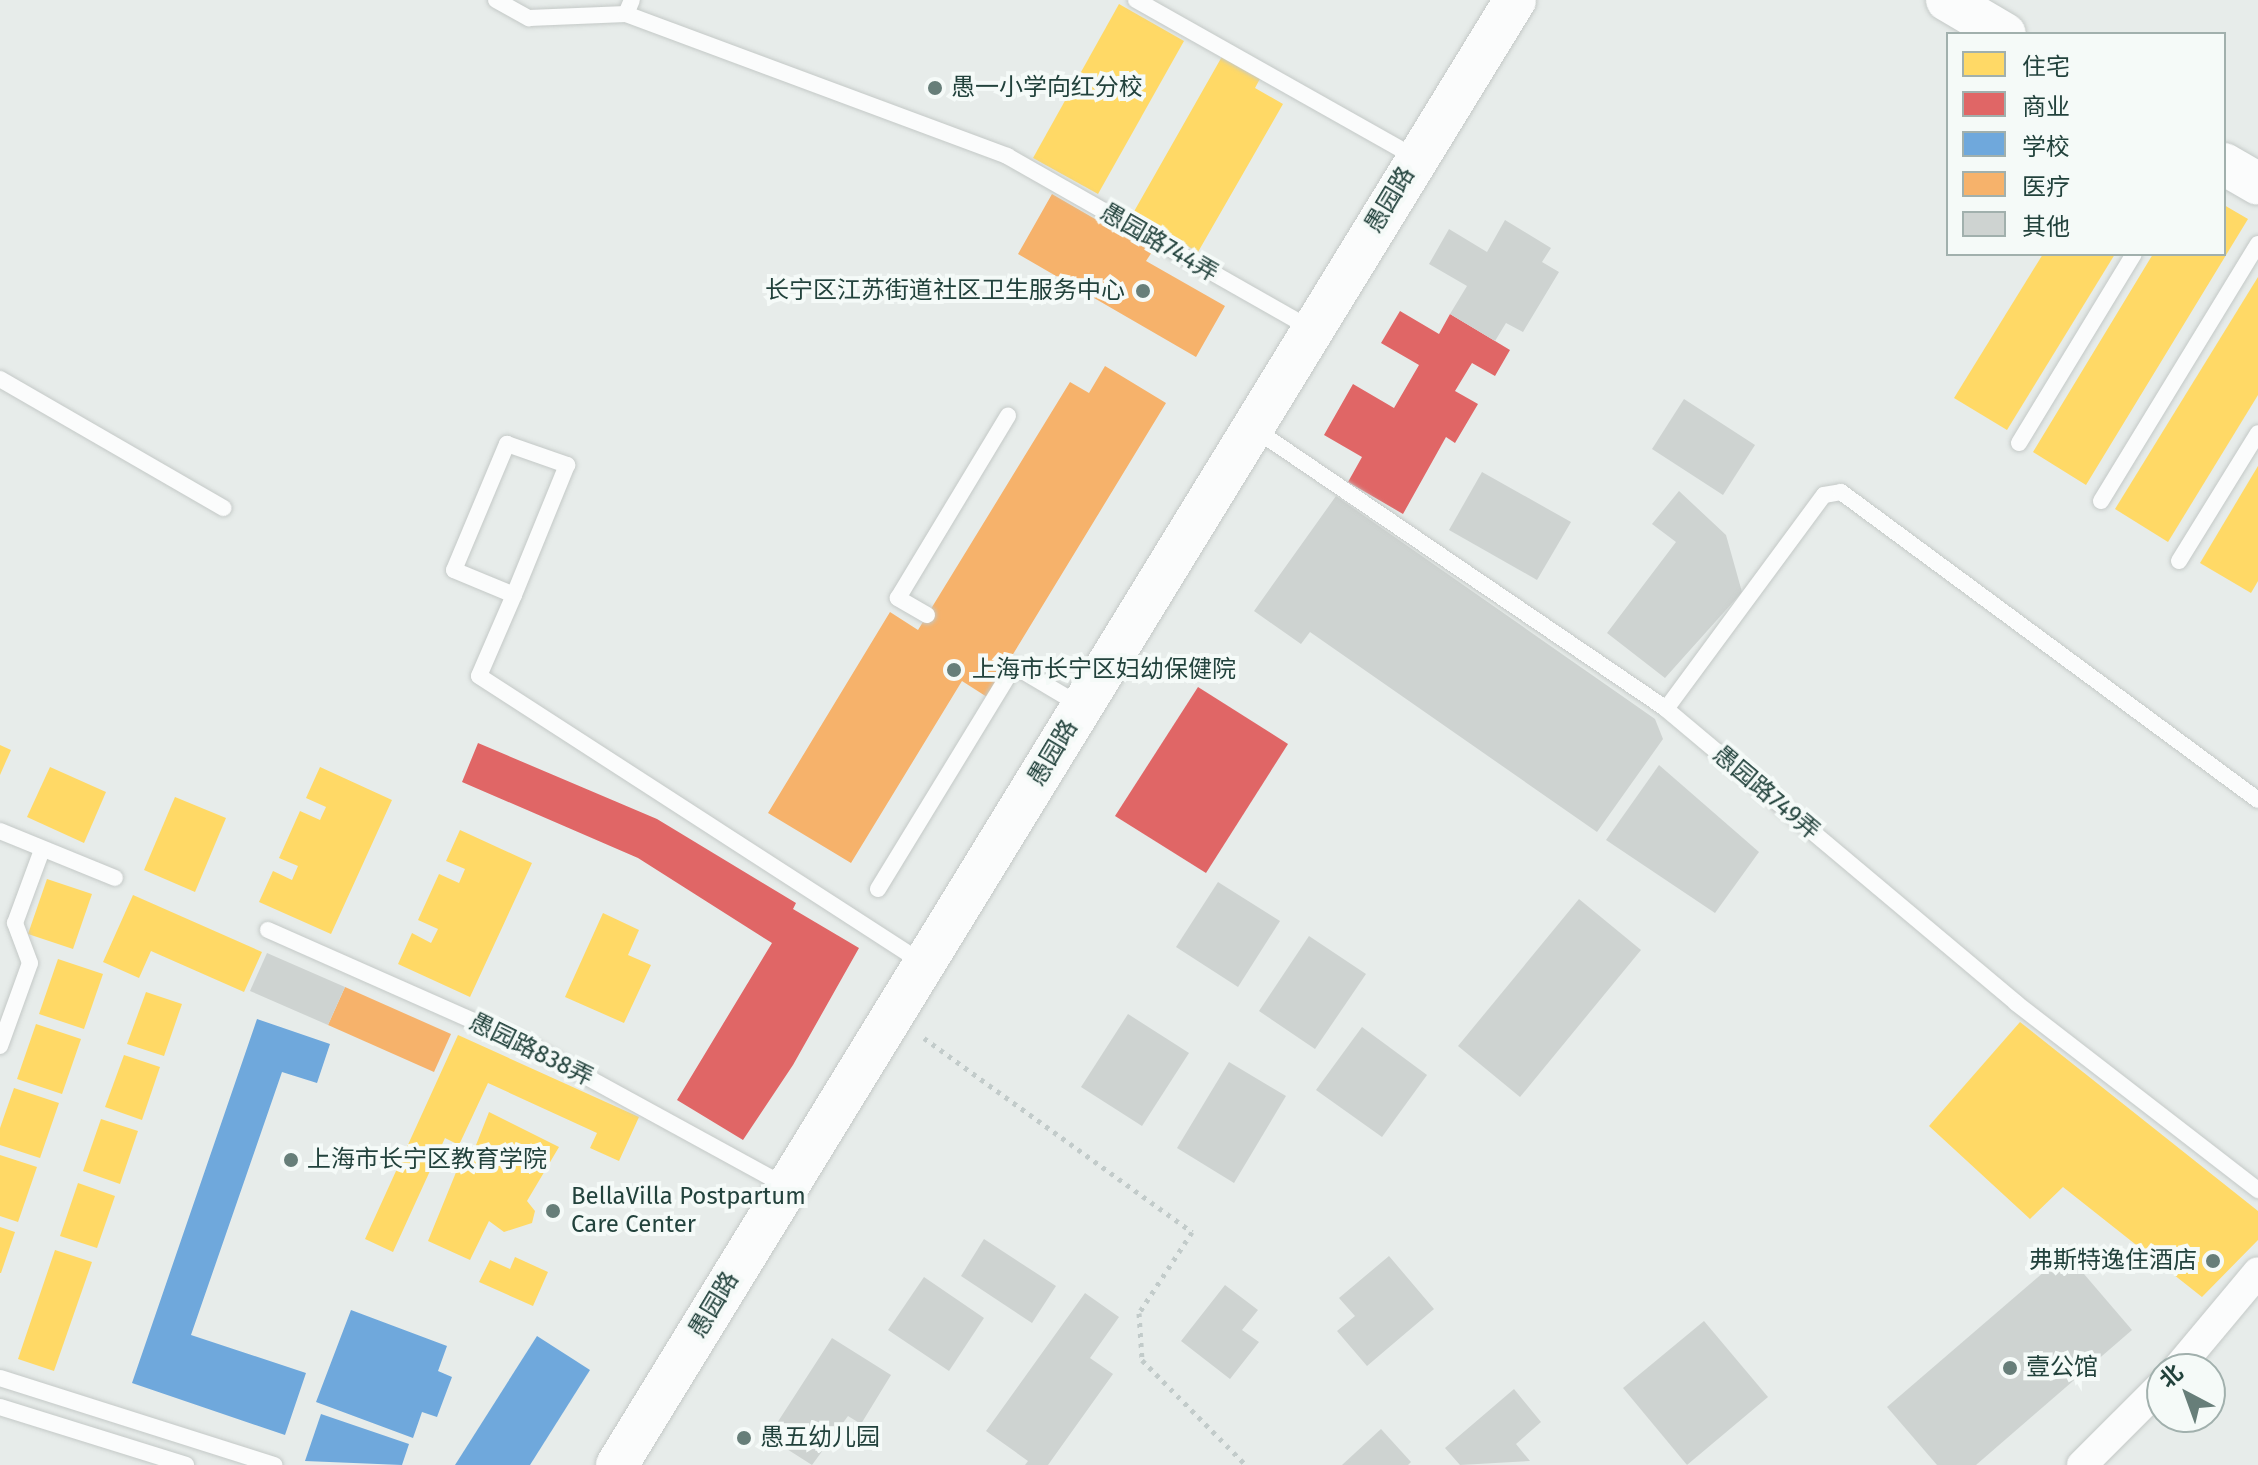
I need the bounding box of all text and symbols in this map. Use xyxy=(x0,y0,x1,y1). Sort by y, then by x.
legend xyxy=(1946,32,2226,256)
text: 住宅 xyxy=(2022,53,2070,81)
place label: 愚一小学向红分校 xyxy=(951,74,1143,102)
marker: 愚一小学向红分校 xyxy=(926,79,944,97)
text: 商业 xyxy=(2022,93,2070,121)
text: 学校 xyxy=(2022,133,2070,161)
street label: 愚园路 xyxy=(1359,162,1421,238)
text: 医疗 xyxy=(2022,173,2070,201)
street label: 愚园路744弄 xyxy=(1095,198,1223,288)
text: 其他 xyxy=(2022,213,2070,241)
place label: 长宁区江苏街道社区卫生服务中心 xyxy=(765,277,1125,305)
marker: 长宁区江苏街道社区卫生服务中心 xyxy=(1132,280,1154,302)
place label: 上海市长宁区妇幼保健院 xyxy=(972,656,1236,684)
marker: 上海市长宁区妇幼保健院 xyxy=(943,659,965,681)
street label: 愚园路 xyxy=(1022,715,1084,791)
street label: 愚园路749弄 xyxy=(1707,740,1825,846)
street label: 愚园路838弄 xyxy=(464,1008,598,1092)
place label: 上海市长宁区教育学院 xyxy=(307,1146,547,1174)
marker: 上海市长宁区教育学院 xyxy=(282,1151,300,1169)
place label: BellaVilla Postpartum Care Center xyxy=(571,1183,806,1239)
marker: BellaVilla Postpartum Care Center xyxy=(542,1200,564,1222)
place label: 弗斯特逸住酒店 xyxy=(2029,1247,2197,1275)
marker: 弗斯特逸住酒店 xyxy=(2204,1252,2222,1270)
street label: 愚园路 xyxy=(683,1267,745,1343)
north arrow xyxy=(2146,1353,2226,1433)
place label: 壹公馆 xyxy=(2026,1354,2098,1382)
marker: 壹公馆 xyxy=(2001,1359,2019,1377)
text: 北 xyxy=(2154,1359,2188,1393)
place label: 愚五幼儿园 xyxy=(760,1424,880,1452)
marker: 愚五幼儿园 xyxy=(735,1429,753,1447)

